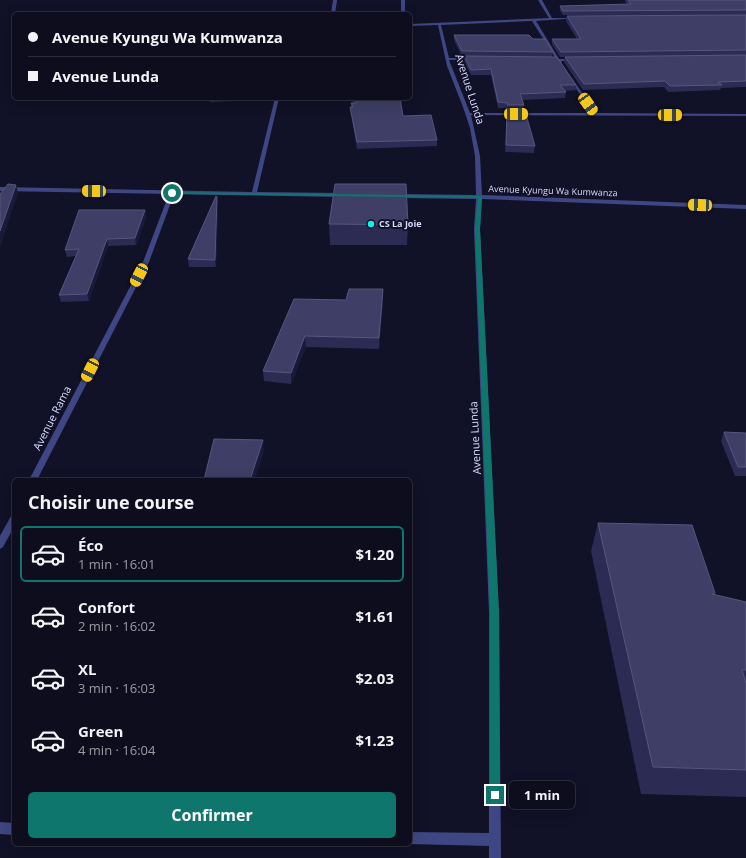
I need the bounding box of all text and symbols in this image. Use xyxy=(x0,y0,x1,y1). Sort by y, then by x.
text: Avenue Kyungu Wa Kumwanza xyxy=(52,27,283,47)
street label: Avenue Lunda xyxy=(452,52,489,126)
text: Avenue Lunda xyxy=(52,66,159,86)
car xyxy=(576,91,600,117)
car xyxy=(504,108,528,120)
car xyxy=(658,109,682,121)
street label: Avenue Kyungu Wa Kumwanza xyxy=(488,182,618,199)
route start xyxy=(163,184,181,202)
car xyxy=(82,185,106,197)
car xyxy=(688,199,712,211)
place label: CS La Joie xyxy=(379,217,422,230)
marker: CS La Joie xyxy=(366,219,376,229)
car xyxy=(128,262,150,288)
car xyxy=(79,357,101,383)
street label: Avenue Rama xyxy=(29,383,74,453)
street label: Avenue Lunda xyxy=(465,401,484,475)
text: Choisir une course xyxy=(28,490,194,514)
text: Éco xyxy=(78,535,103,555)
icon: car xyxy=(30,536,66,572)
text: $1.20 xyxy=(355,544,394,564)
text: 1 min · 16:01 xyxy=(78,555,155,573)
text: Confort xyxy=(78,597,135,617)
icon: car xyxy=(30,598,66,634)
text: $1.61 xyxy=(355,606,394,626)
text: 2 min · 16:02 xyxy=(78,617,155,635)
text: XL xyxy=(78,659,96,679)
icon: car xyxy=(30,660,66,696)
text: $2.03 xyxy=(355,668,394,688)
text: 3 min · 16:03 xyxy=(78,679,155,697)
text: Green xyxy=(78,721,123,741)
icon: car xyxy=(30,722,66,758)
text: $1.23 xyxy=(355,730,394,750)
text: 4 min · 16:04 xyxy=(78,741,155,759)
callout: 1 min xyxy=(509,781,575,809)
route end xyxy=(486,786,504,804)
text: 1 min xyxy=(524,786,560,804)
button: Confirmer xyxy=(28,792,396,838)

